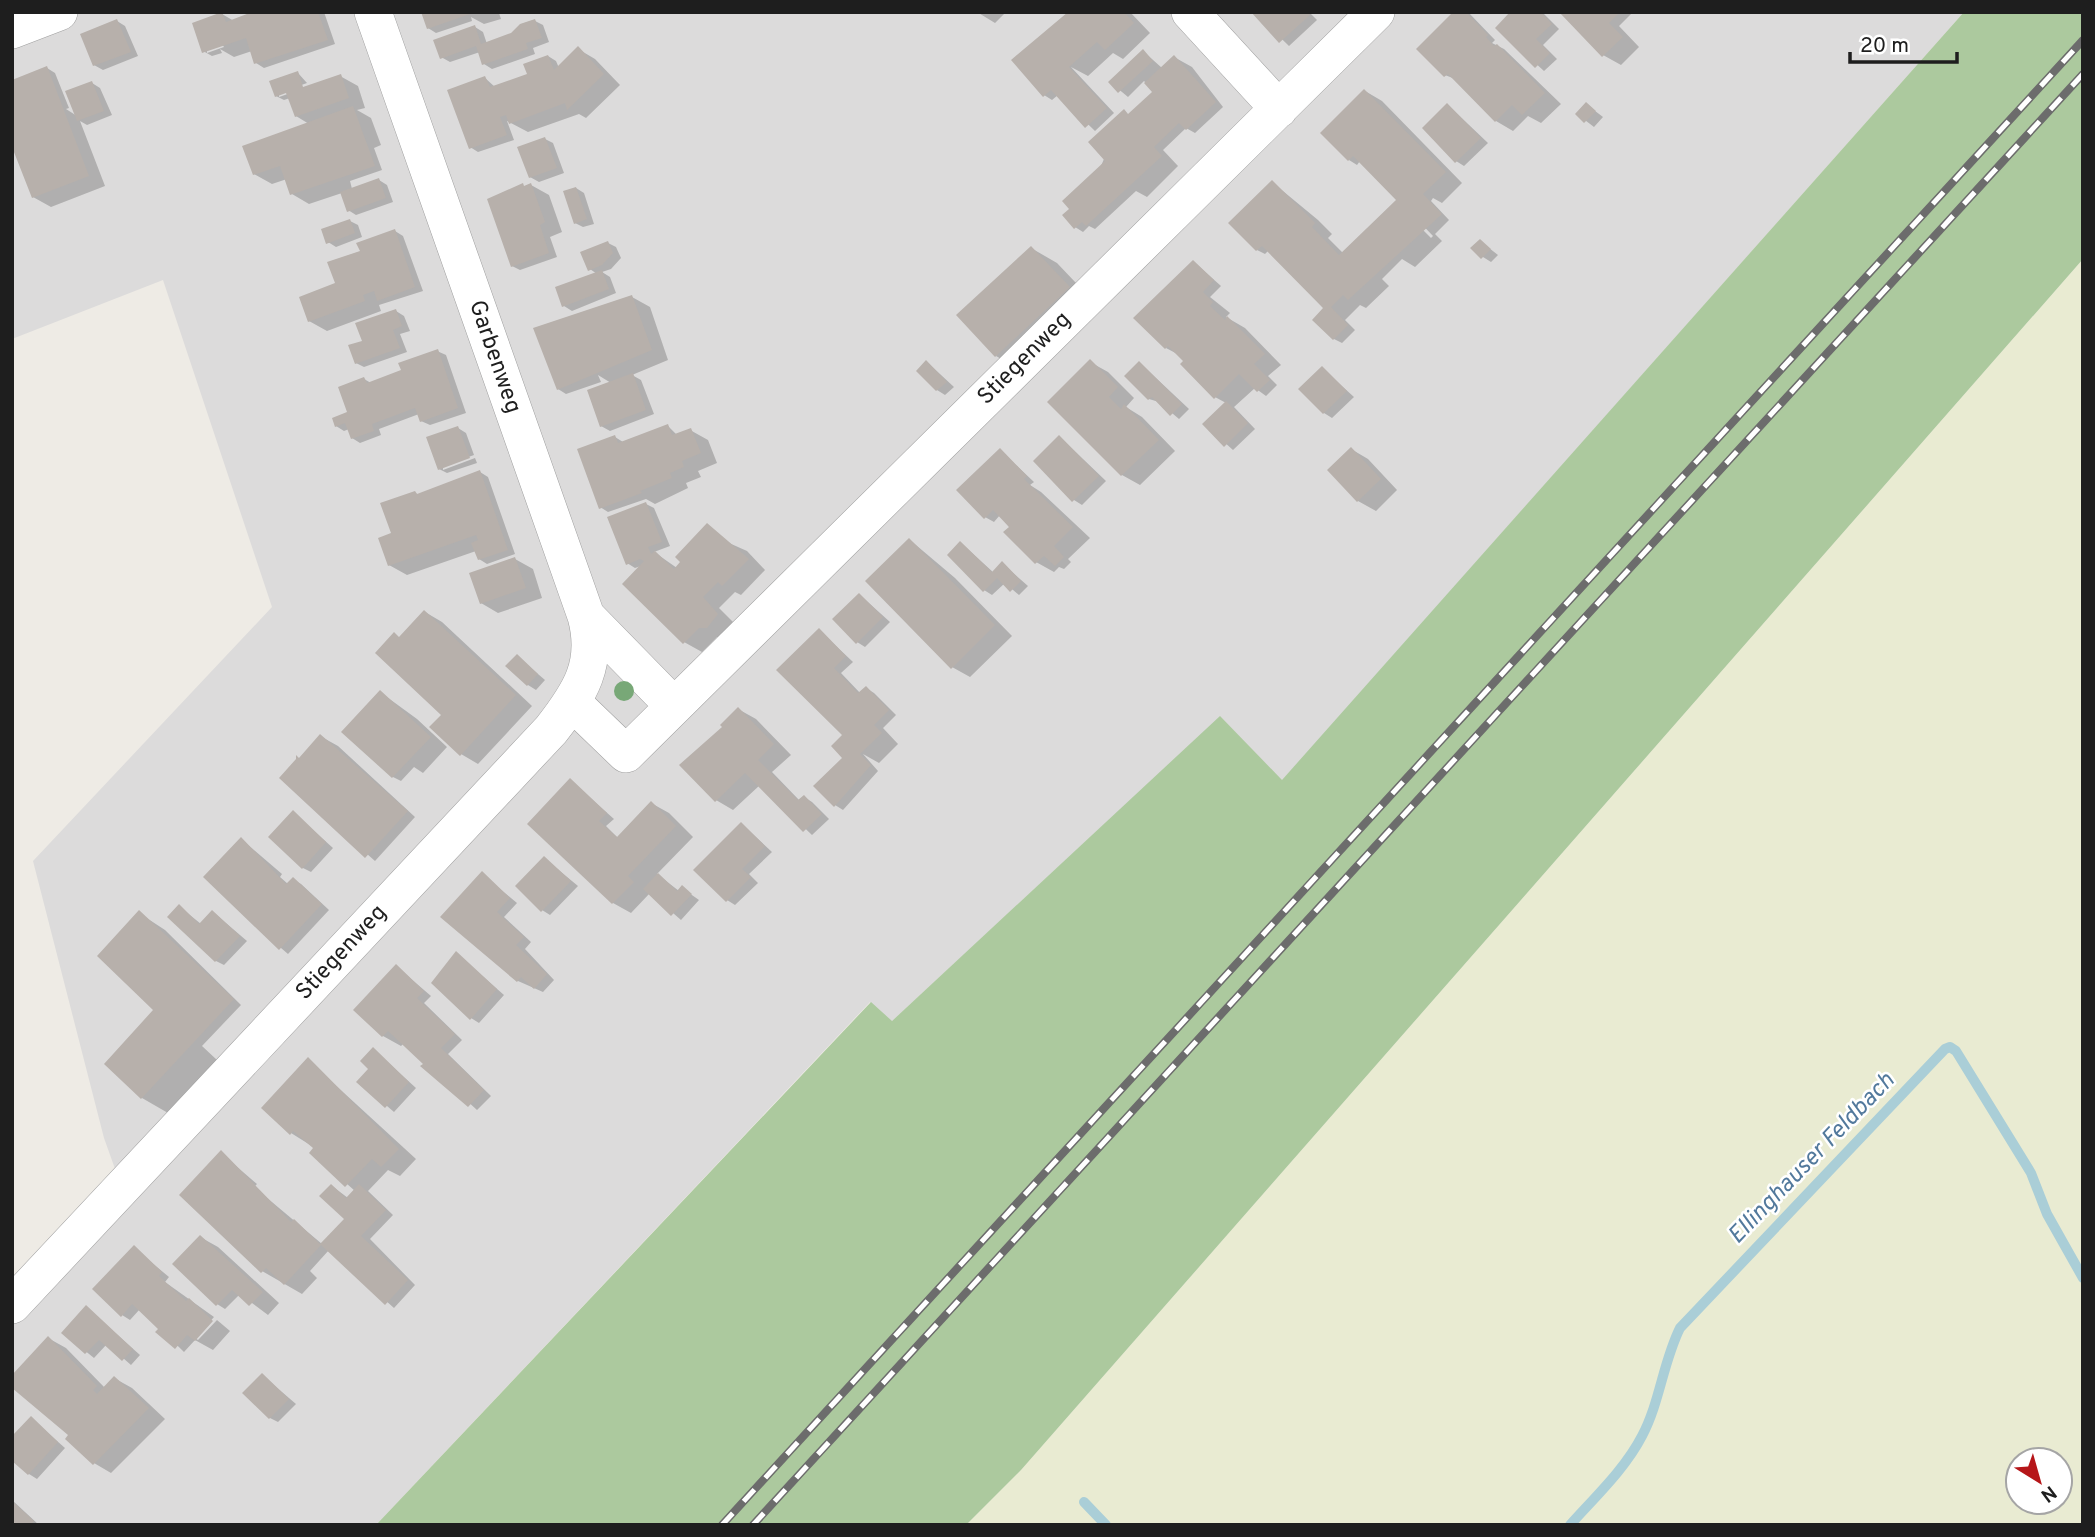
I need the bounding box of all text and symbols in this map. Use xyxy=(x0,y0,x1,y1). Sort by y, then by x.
scale bar xyxy=(1850,21,1957,65)
text: 20 m xyxy=(1860,33,1909,60)
street label: Garbenweg xyxy=(461,297,527,417)
street label: Stiegenweg xyxy=(972,306,1078,412)
street label: Stiegenweg xyxy=(290,899,394,1007)
water label: Ellinghauser Feldbach xyxy=(1722,1067,1902,1251)
north arrow xyxy=(2004,1446,2074,1516)
text: N xyxy=(2035,1479,2061,1507)

